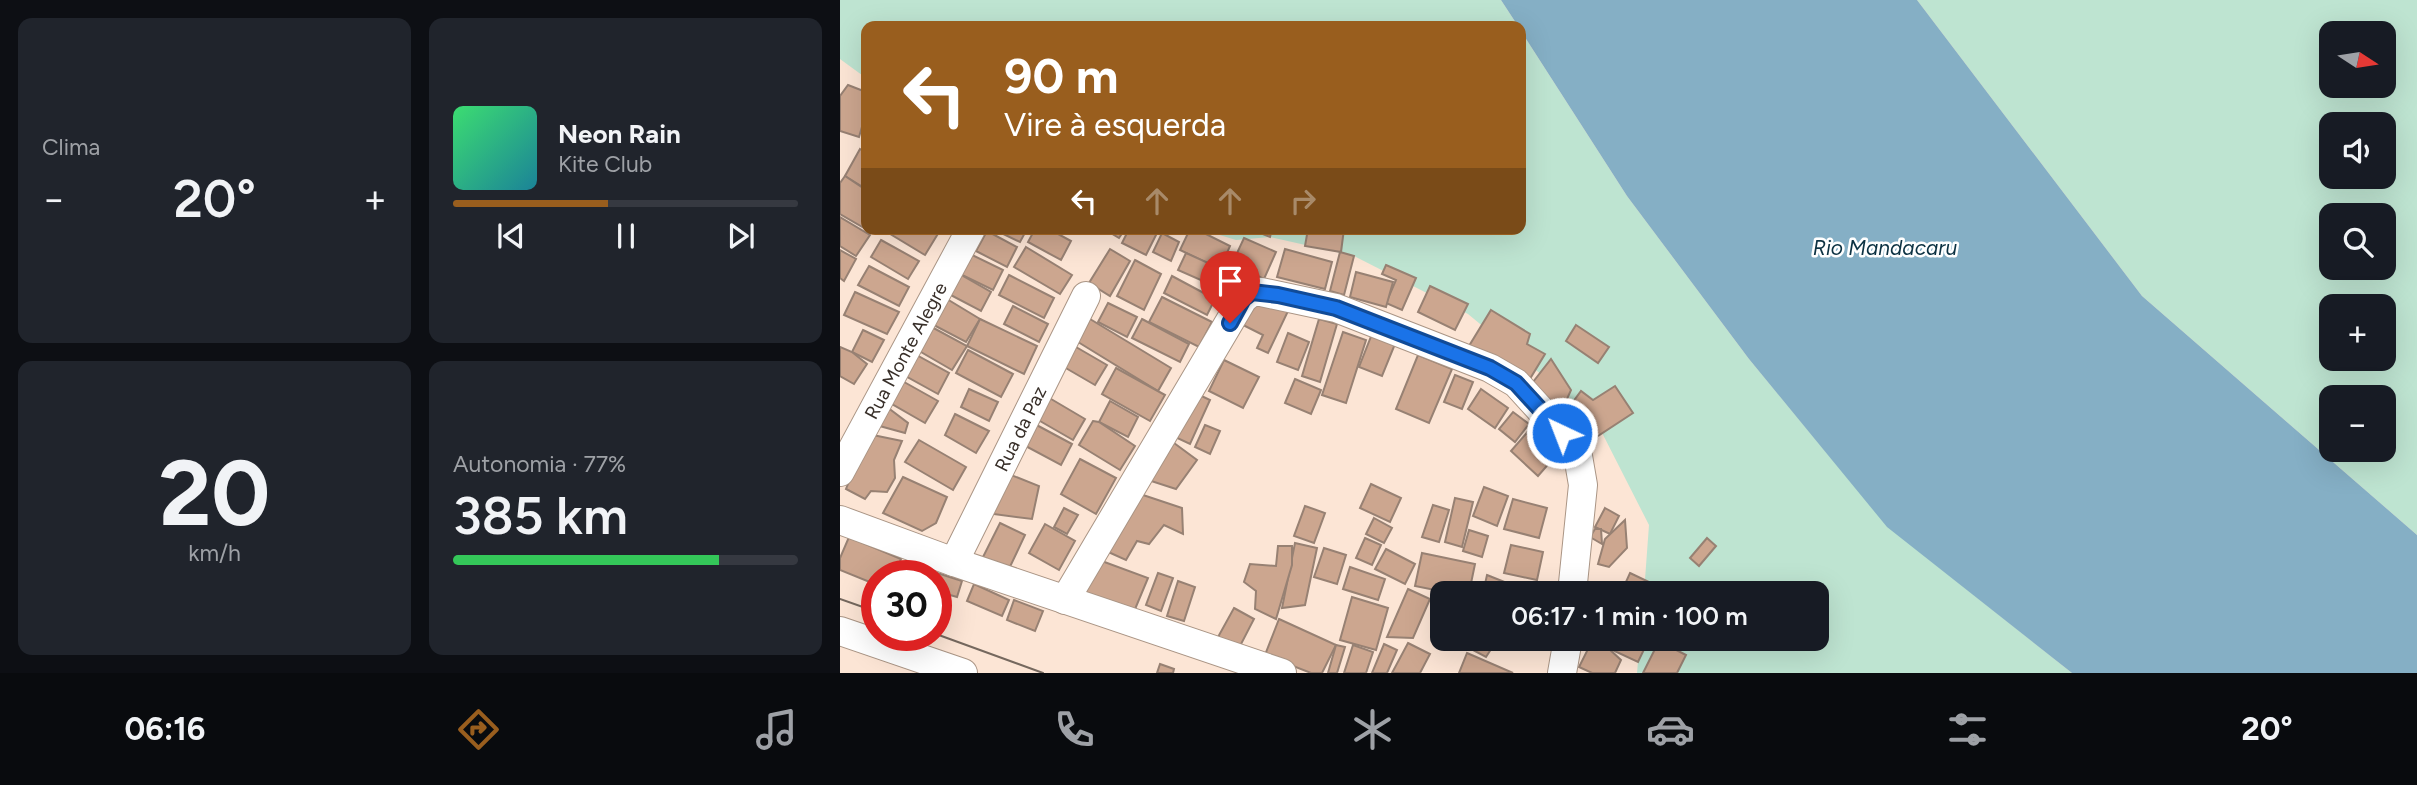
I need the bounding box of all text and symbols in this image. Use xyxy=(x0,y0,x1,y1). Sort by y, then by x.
north arrow xyxy=(2319,21,2396,98)
map controls xyxy=(2319,21,2396,462)
text: 90 m xyxy=(1004,46,1119,105)
icon: left xyxy=(889,49,980,140)
text: Vire à esquerda xyxy=(1004,106,1226,144)
button: sound xyxy=(2319,112,2396,189)
text: Neon Rain xyxy=(558,118,681,150)
text: Clima xyxy=(42,133,100,161)
text: Kite Club xyxy=(558,150,652,178)
text: 20° xyxy=(173,168,256,230)
text: − xyxy=(42,176,66,222)
text: + xyxy=(363,176,387,222)
icon: left xyxy=(1065,182,1103,220)
icon: ahead xyxy=(1138,182,1176,220)
icon: ahead xyxy=(1211,182,1249,220)
icon: right xyxy=(1284,182,1322,220)
button: search xyxy=(2319,203,2396,280)
icon: previous xyxy=(492,217,530,255)
icon: pause xyxy=(607,217,645,255)
icon: next xyxy=(722,217,760,255)
water label: Rio Mandacaru xyxy=(1813,235,1958,260)
pin xyxy=(1200,251,1260,323)
icon: arrive xyxy=(1211,262,1249,300)
street label: Rua Monte Alegre xyxy=(860,278,952,423)
button: + xyxy=(2319,294,2396,371)
street label: Rua da Paz xyxy=(990,382,1052,475)
button: − xyxy=(2319,385,2396,462)
position arrow xyxy=(1525,396,1599,470)
text: 20 xyxy=(159,439,270,548)
text: Autonomia · 77% xyxy=(453,450,626,478)
text: 385 km xyxy=(453,485,628,547)
text: km/h xyxy=(188,539,241,567)
speed limit sign: 30 xyxy=(861,560,952,651)
text: 06:17 · 1 min · 100 m xyxy=(1511,600,1748,632)
icon: directions xyxy=(454,705,503,754)
icon: music xyxy=(752,705,801,754)
icon: phone xyxy=(1050,705,1099,754)
icon: climate xyxy=(1348,705,1397,754)
icon: car xyxy=(1646,705,1695,754)
icon: filters xyxy=(1943,705,1992,754)
text: 06:16 xyxy=(124,710,205,748)
text: 20° xyxy=(2241,710,2293,748)

